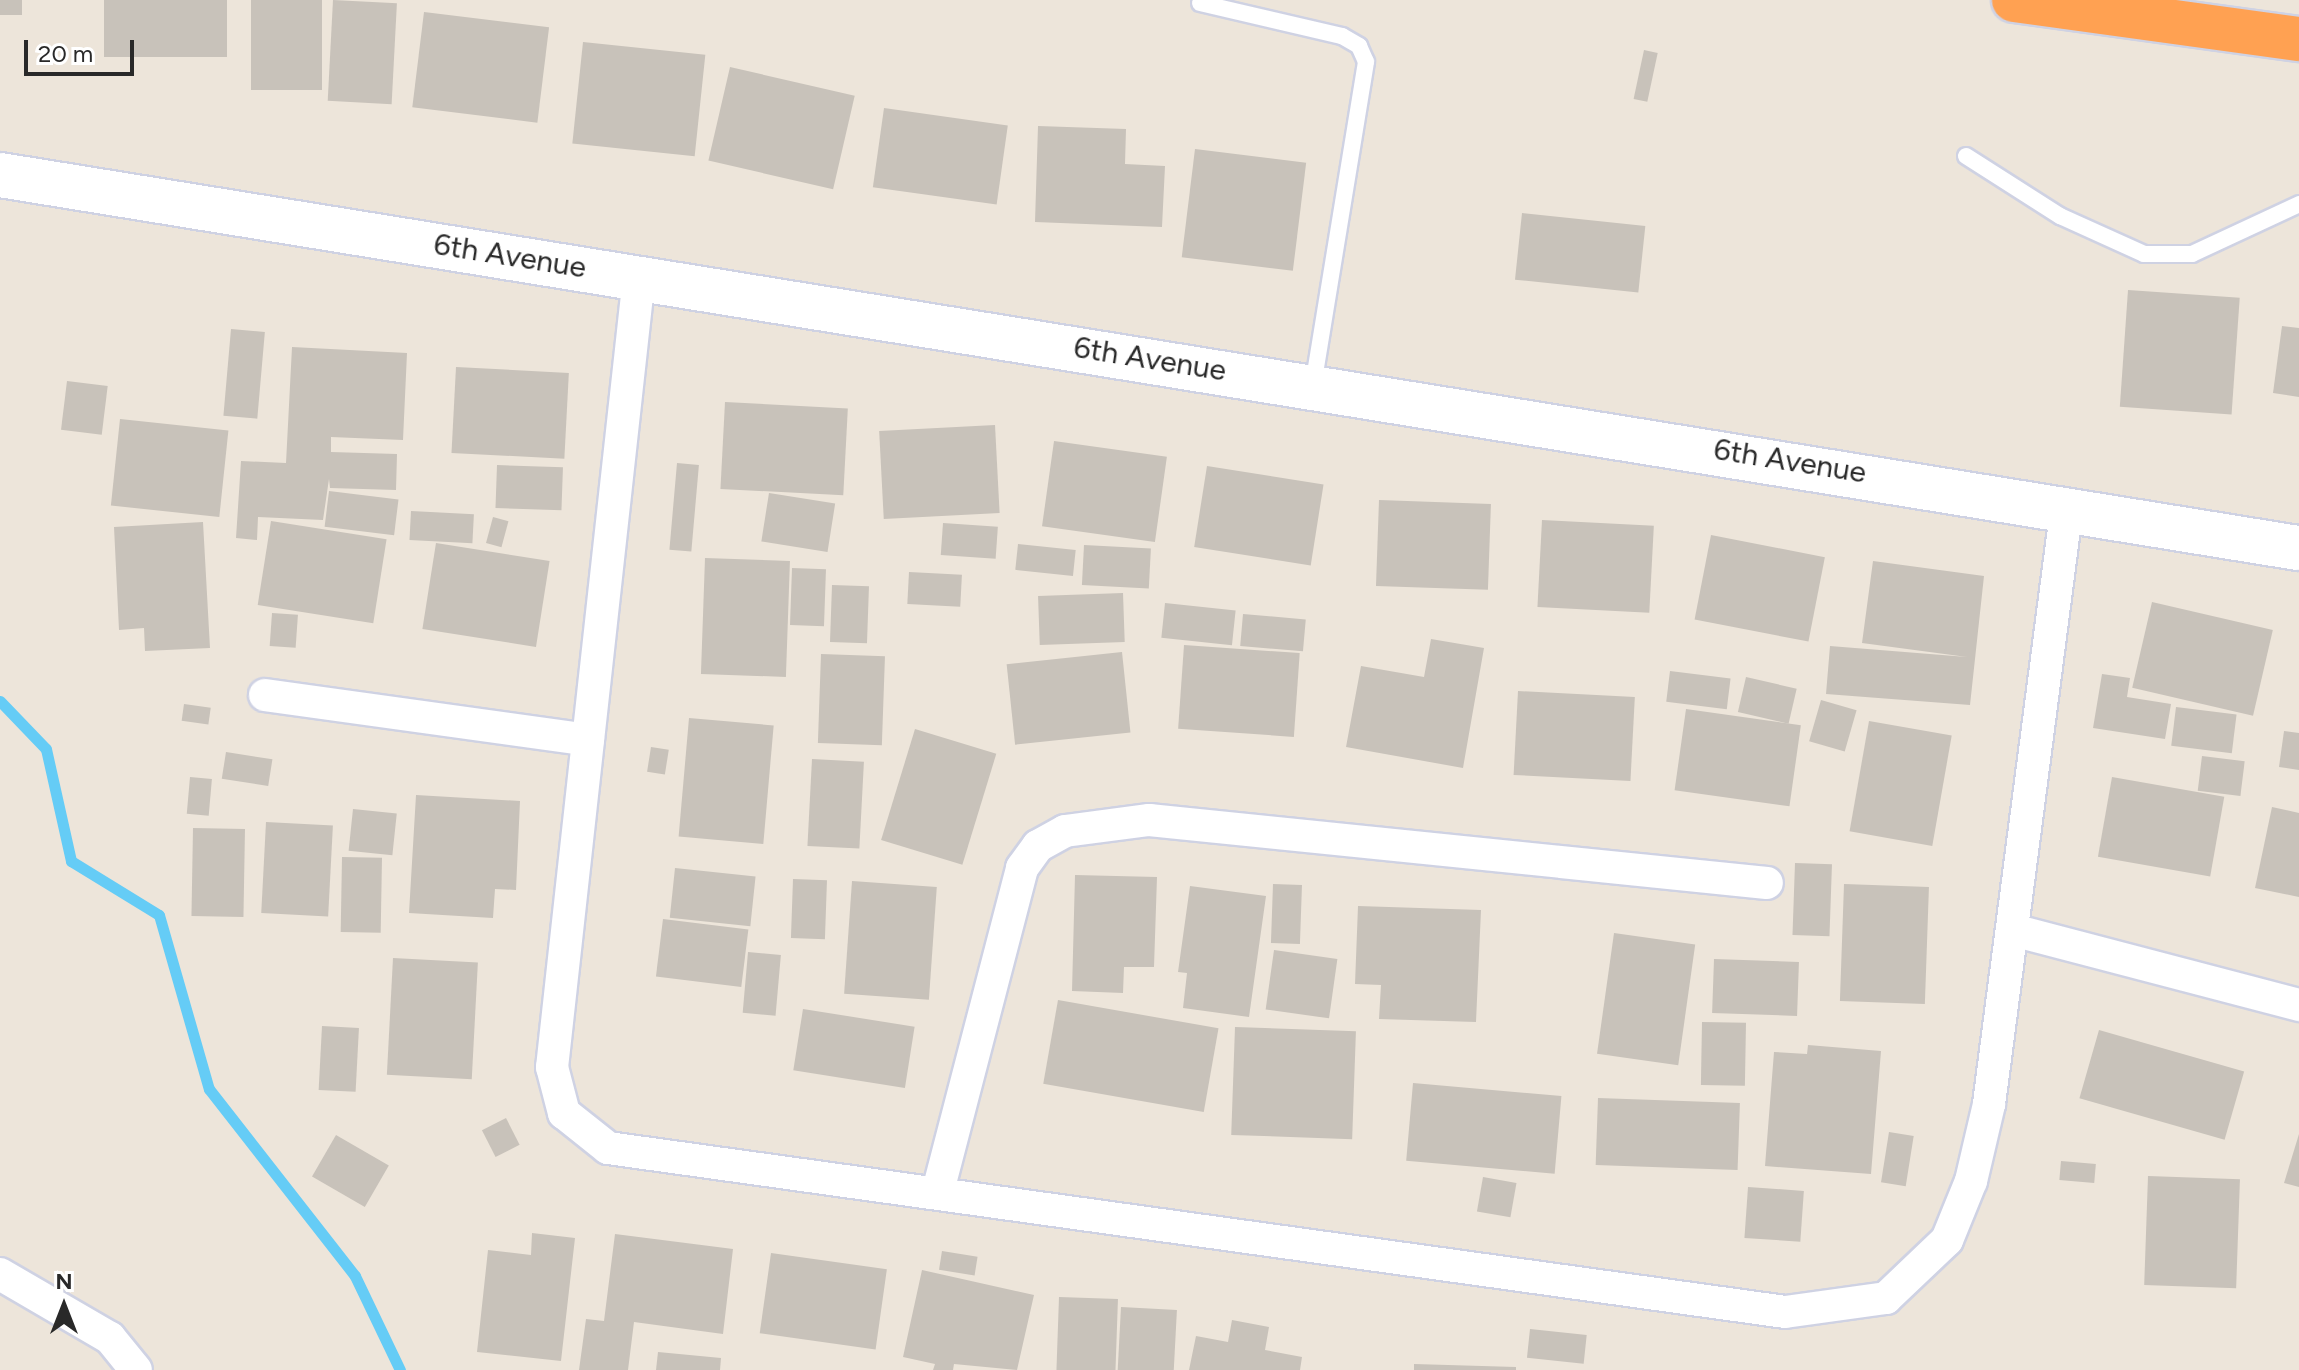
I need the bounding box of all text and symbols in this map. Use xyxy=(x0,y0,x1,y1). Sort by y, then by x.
scale bar xyxy=(28,24,138,74)
text: 20 m xyxy=(38,39,93,68)
street label: 6th Avenue xyxy=(431,226,589,286)
street label: 6th Avenue xyxy=(1071,329,1229,389)
street label: 6th Avenue xyxy=(1711,431,1869,491)
north arrow xyxy=(24,1266,104,1346)
text: N xyxy=(55,1268,73,1295)

